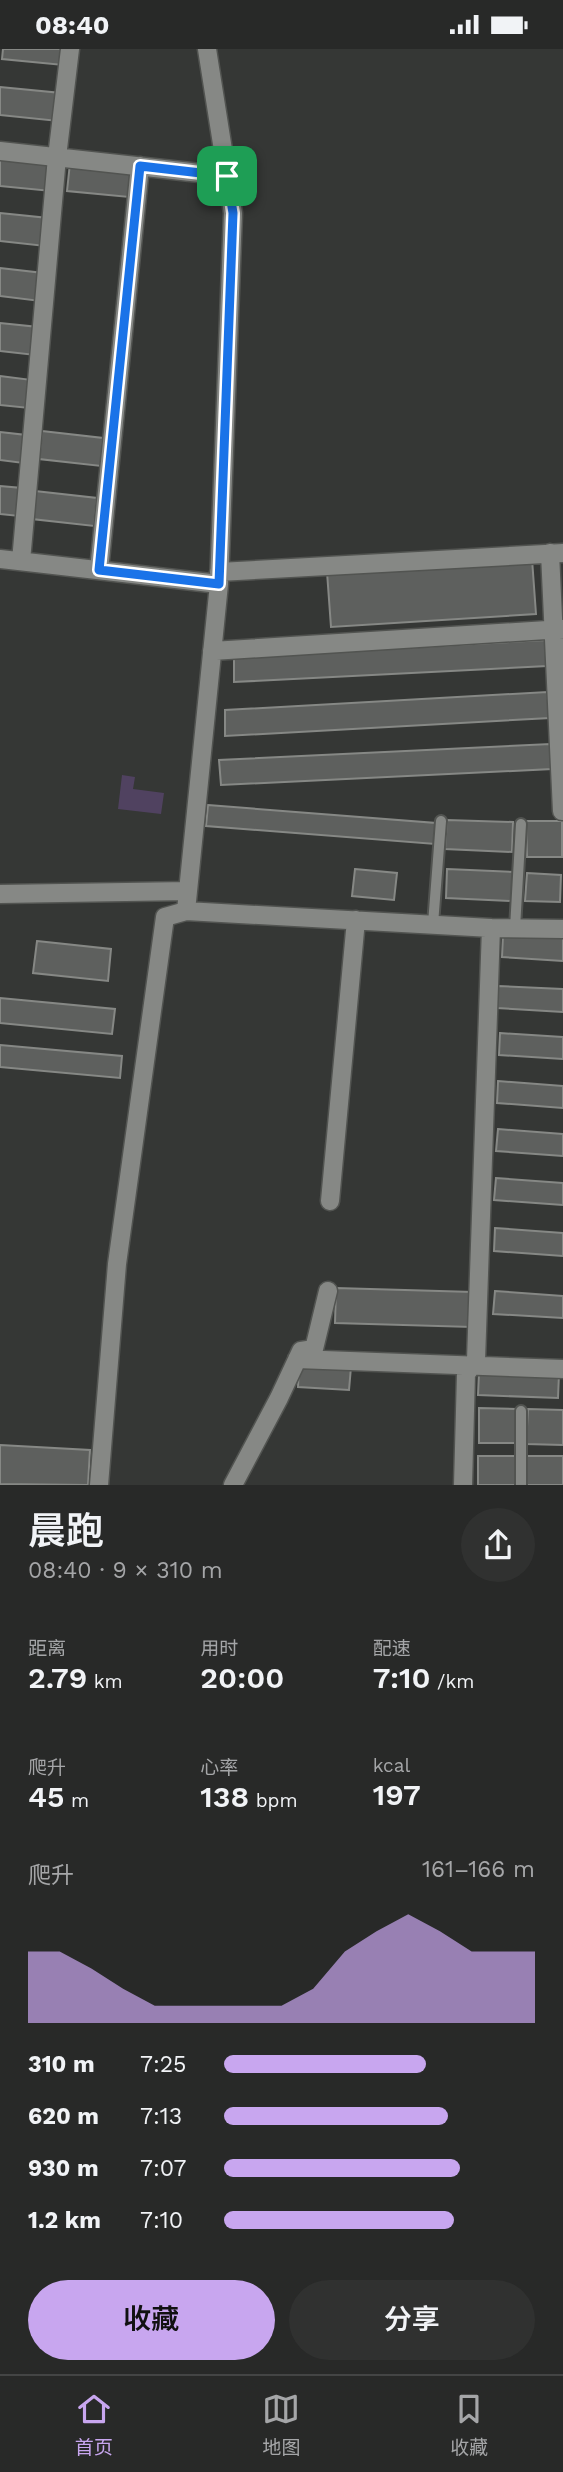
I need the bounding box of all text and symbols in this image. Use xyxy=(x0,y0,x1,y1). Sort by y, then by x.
text: 08:40 xyxy=(35,10,109,40)
pin xyxy=(197,146,257,206)
icon: arrive xyxy=(208,157,246,195)
button: share xyxy=(461,1508,535,1582)
text: 晨跑 xyxy=(28,1509,104,1553)
text: 08:40 · 9 × 310 m xyxy=(28,1557,223,1584)
text: 距离 xyxy=(28,1637,66,1660)
text: 用时 xyxy=(200,1637,238,1660)
text: 配速 xyxy=(373,1637,411,1660)
text: 2.79 xyxy=(28,1660,87,1695)
text: 20:00 xyxy=(200,1660,284,1695)
text: 7:10 xyxy=(373,1660,431,1695)
text: km xyxy=(87,1670,123,1693)
text: /km xyxy=(431,1670,474,1693)
text: kcal xyxy=(373,1754,410,1777)
text: 爬升 xyxy=(28,1756,66,1779)
text: 心率 xyxy=(200,1756,238,1779)
text: 197 xyxy=(373,1777,421,1812)
text: 45 xyxy=(28,1779,64,1814)
text: 138 xyxy=(200,1779,249,1814)
text: m xyxy=(64,1789,89,1812)
text: bpm xyxy=(249,1789,298,1812)
text: 161–166 m xyxy=(422,1856,535,1883)
text: 爬升 xyxy=(28,1862,74,1889)
text: 310 m xyxy=(28,2051,95,2078)
text: 7:25 xyxy=(140,2051,187,2078)
text: 620 m xyxy=(28,2103,99,2130)
text: 7:13 xyxy=(140,2103,182,2130)
text: 930 m xyxy=(28,2155,99,2182)
text: 7:07 xyxy=(140,2155,186,2182)
text: 1.2 km xyxy=(28,2207,101,2234)
text: 7:10 xyxy=(140,2207,183,2234)
button: 收藏 xyxy=(28,2280,275,2360)
button: 分享 xyxy=(289,2280,535,2360)
tab: 首页 xyxy=(75,2390,113,2459)
tab: 地图 xyxy=(262,2390,300,2459)
tab: 收藏 xyxy=(450,2390,488,2459)

